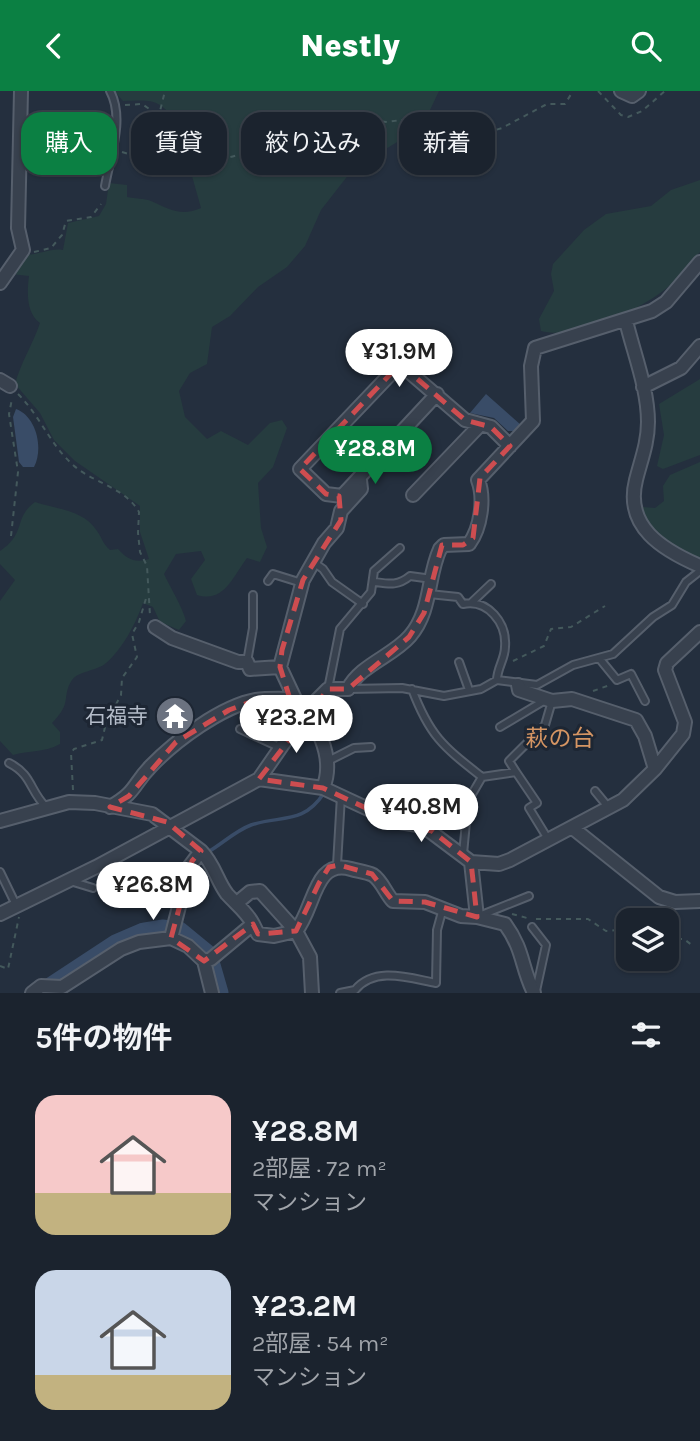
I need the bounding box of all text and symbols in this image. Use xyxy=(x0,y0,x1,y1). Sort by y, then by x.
icon: back xyxy=(35,27,73,65)
text: Nestly xyxy=(300,27,400,64)
icon: search xyxy=(627,27,665,65)
chip: 購入 xyxy=(21,112,117,175)
chip: 賃貸 xyxy=(131,112,227,175)
chip: 絞り込み xyxy=(241,112,385,175)
chip: 新着 xyxy=(399,112,495,175)
pin: ¥31.9M xyxy=(342,329,456,389)
text: ¥31.9M xyxy=(361,338,437,365)
pin: ¥28.8M xyxy=(318,427,432,486)
text: ¥28.8M xyxy=(334,435,416,462)
temple icon: 石福寺 xyxy=(154,695,196,737)
pin: ¥23.2M xyxy=(239,695,353,755)
place label: 石福寺 xyxy=(85,704,148,728)
text: ¥23.2M xyxy=(256,704,336,731)
district label: 萩の台 xyxy=(526,725,595,752)
pin: ¥40.8M xyxy=(364,785,478,844)
text: ¥40.8M xyxy=(380,793,462,820)
pin: ¥26.8M xyxy=(96,863,210,922)
text: ¥26.8M xyxy=(112,871,194,898)
map controls xyxy=(616,908,679,971)
button: layers xyxy=(616,908,679,971)
icon: filters xyxy=(627,1016,665,1054)
text: 5件の物件 xyxy=(35,1020,172,1056)
text: ¥28.8M xyxy=(252,1113,359,1149)
icon: home xyxy=(91,1123,175,1207)
text: 2部屋 · 72 m² xyxy=(252,1155,387,1182)
text: マンション xyxy=(252,1189,367,1216)
text: ¥23.2M xyxy=(252,1288,357,1324)
icon: home xyxy=(91,1298,175,1382)
text: 2部屋 · 54 m² xyxy=(252,1330,388,1357)
text: マンション xyxy=(252,1364,367,1391)

